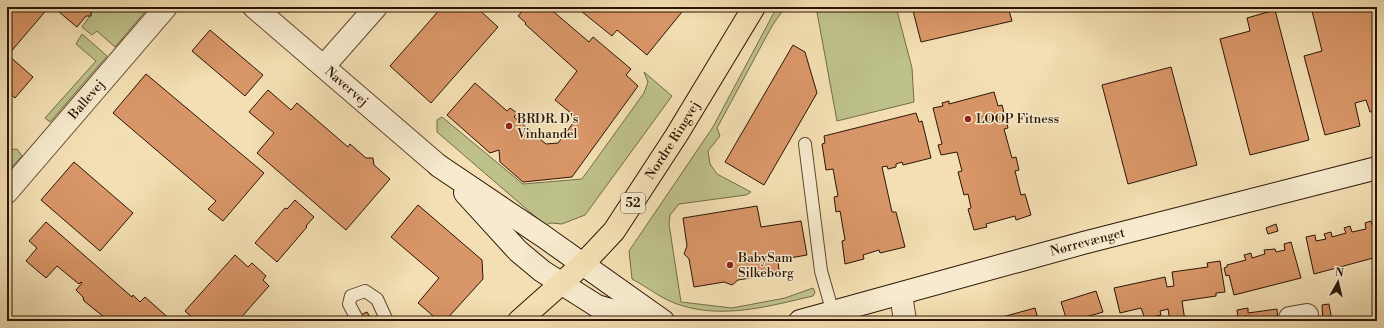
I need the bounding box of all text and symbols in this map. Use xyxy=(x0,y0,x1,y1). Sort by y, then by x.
street label: Navervej xyxy=(322,63,371,110)
street label: Ballevej xyxy=(64,76,108,123)
street label: Nordre Ringvej xyxy=(642,98,703,182)
place label: BRDR. D's Vinhandel xyxy=(516,111,579,142)
place label: LOOP Fitness xyxy=(976,111,1060,127)
marker: LOOP Fitness xyxy=(963,114,973,124)
marker: BRDR. D's Vinhandel xyxy=(504,121,514,131)
road number: 52 xyxy=(621,193,645,213)
street label: Nørrevænget xyxy=(1048,225,1127,260)
place label: BabySam Silkeborg xyxy=(737,250,794,281)
marker: BabySam Silkeborg xyxy=(725,260,735,270)
north arrow xyxy=(1318,262,1358,302)
text: N xyxy=(1334,266,1345,281)

